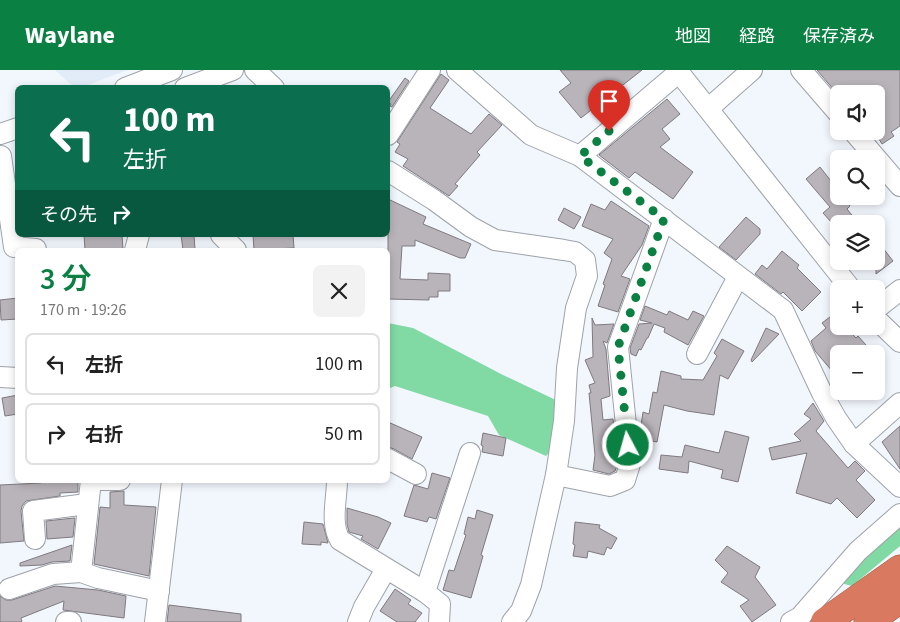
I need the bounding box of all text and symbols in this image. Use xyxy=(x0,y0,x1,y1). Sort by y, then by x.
text: Waylane xyxy=(25,18,115,53)
text: 地図 xyxy=(675,24,711,49)
text: 経路 xyxy=(739,24,775,49)
text: 保存済み xyxy=(803,24,875,49)
pin xyxy=(588,80,630,131)
map controls xyxy=(830,85,885,400)
button: sound xyxy=(830,85,885,140)
icon: arrive xyxy=(595,87,623,115)
text: 100 m xyxy=(123,95,215,145)
icon: left xyxy=(40,105,105,170)
text: 左折 xyxy=(123,144,167,176)
button: search xyxy=(830,150,885,205)
icon: right xyxy=(107,200,135,228)
text: その先 xyxy=(40,202,97,229)
button: layers xyxy=(830,215,885,270)
text: 3 分 xyxy=(40,258,91,301)
button: close xyxy=(313,265,365,317)
button: + xyxy=(830,280,885,335)
text: 170 m · 19:26 xyxy=(40,299,127,321)
button: − xyxy=(830,345,885,400)
icon: left xyxy=(42,350,70,378)
text: 100 m xyxy=(315,351,363,378)
text: 左折 xyxy=(85,352,123,379)
position arrow xyxy=(601,418,653,470)
icon: right xyxy=(42,420,70,448)
text: 50 m xyxy=(325,421,363,448)
text: 右折 xyxy=(85,422,123,449)

